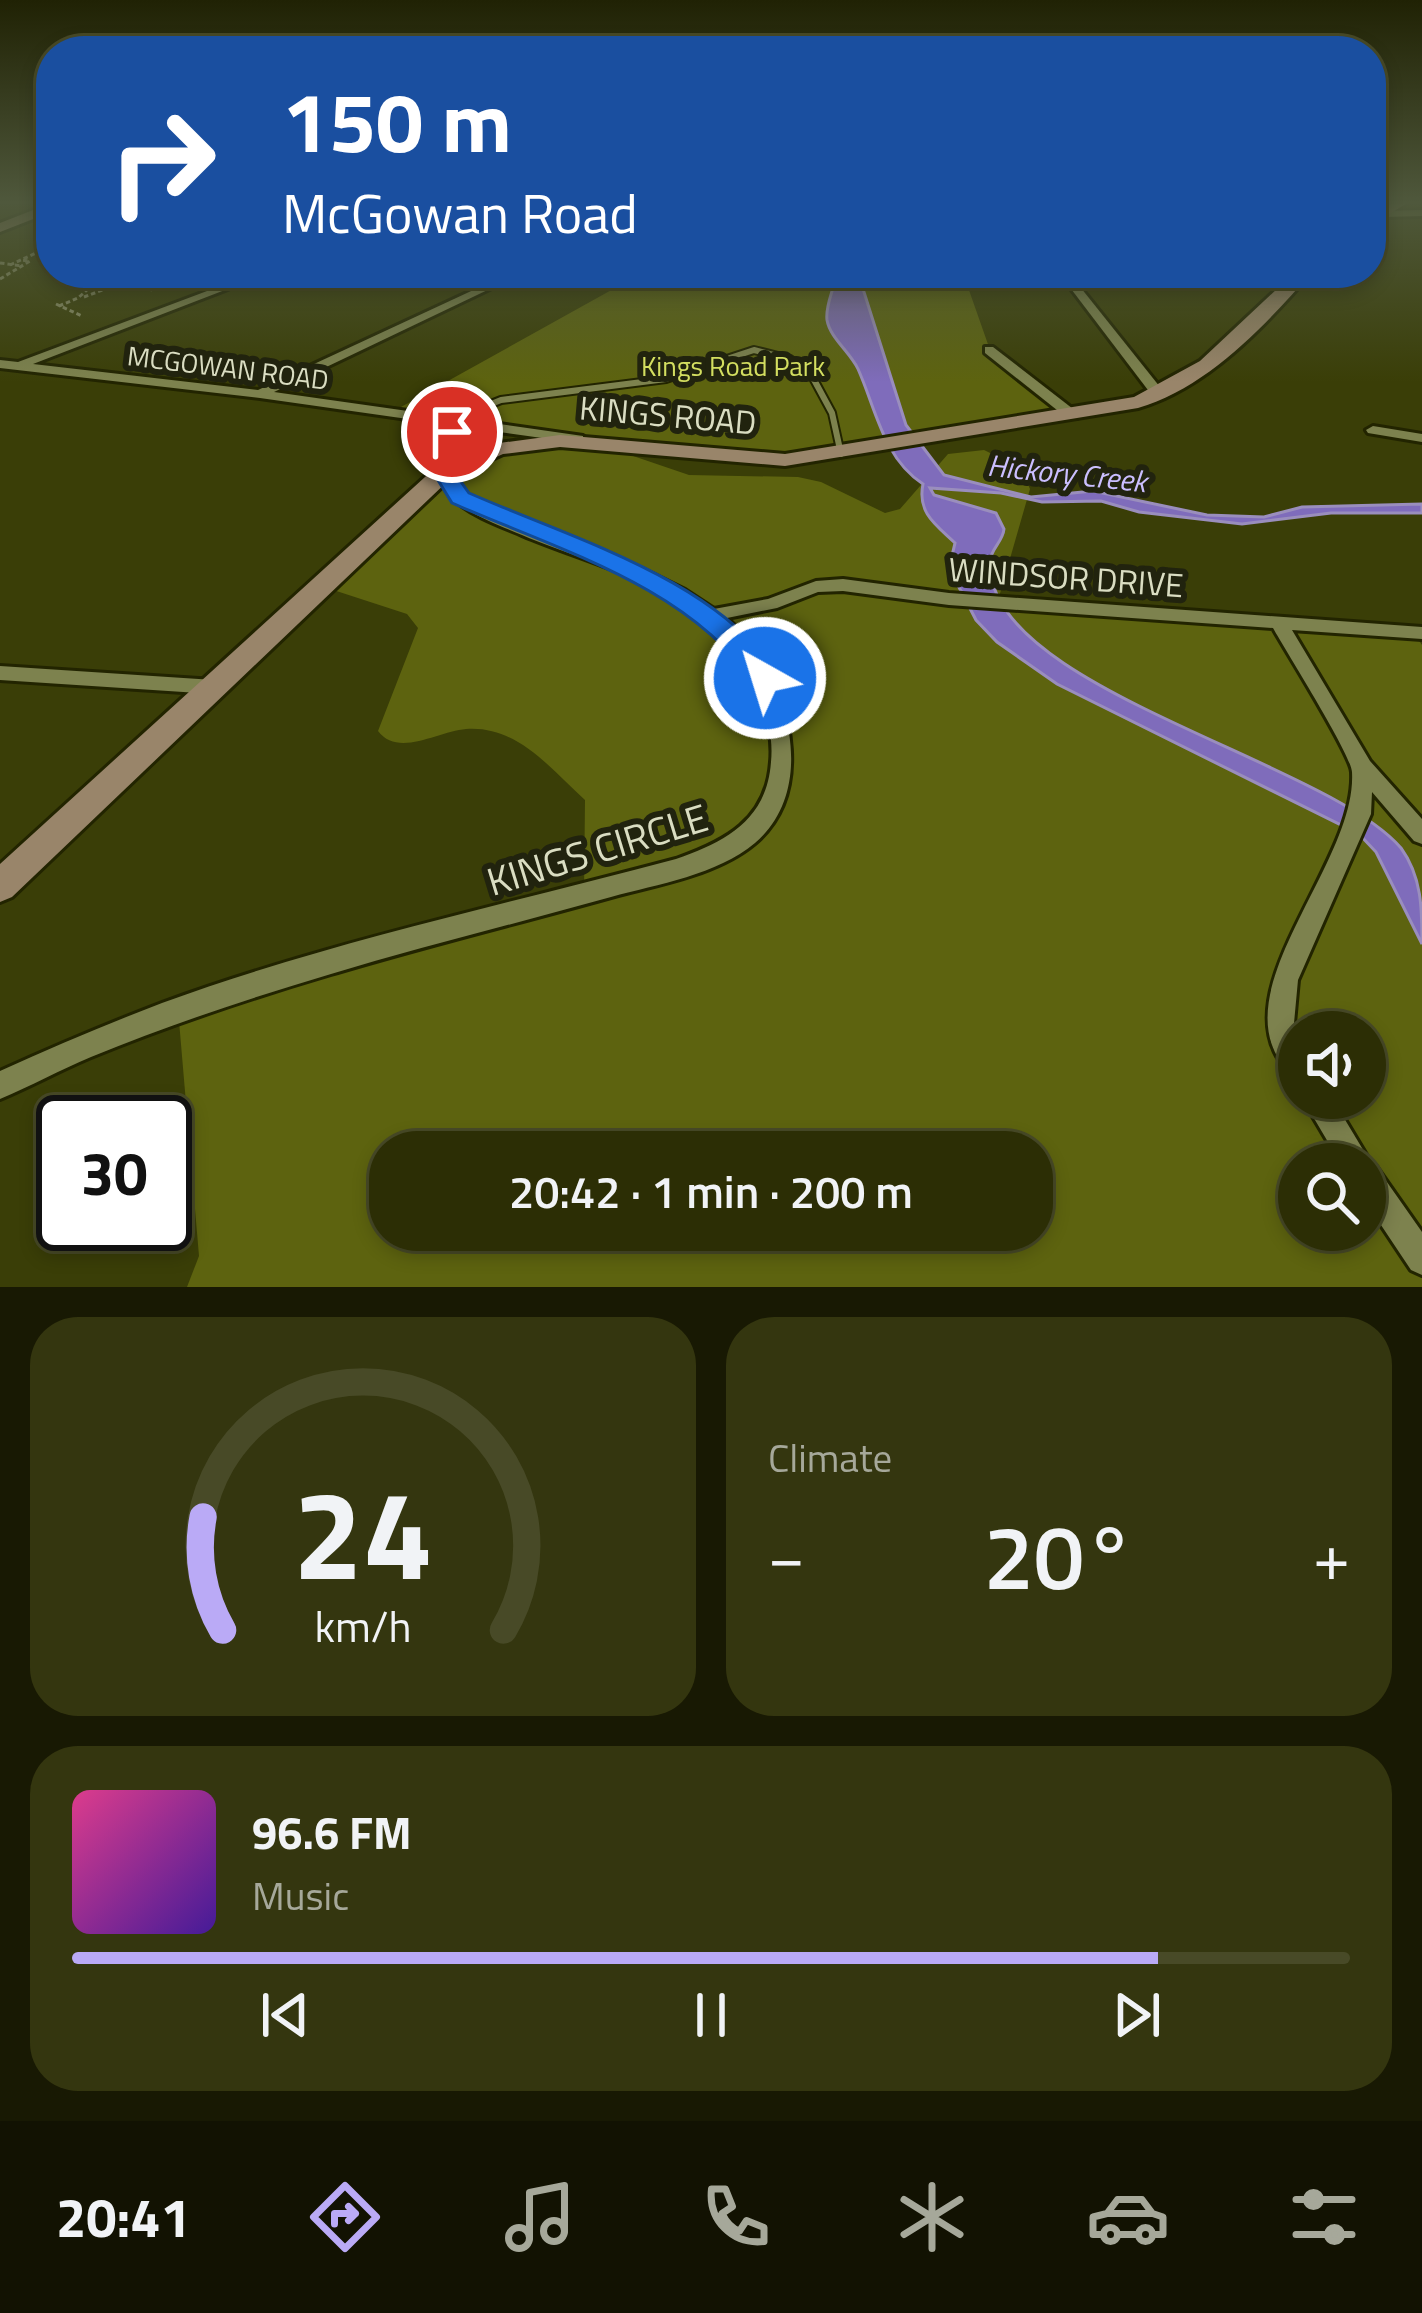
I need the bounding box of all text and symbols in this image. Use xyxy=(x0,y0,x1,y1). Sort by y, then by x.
text: 150 m xyxy=(282,57,512,185)
icon: right xyxy=(84,84,240,240)
text: McGowan Road xyxy=(282,172,638,254)
street label: MCGOWAN ROAD xyxy=(125,334,331,400)
park label: Kings Road Park xyxy=(641,345,825,386)
pin xyxy=(401,381,503,483)
street label: KINGS ROAD xyxy=(577,382,759,448)
icon: arrive xyxy=(419,399,485,465)
water label: Hickory Creek xyxy=(985,442,1152,505)
street label: WINDSOR DRIVE xyxy=(947,544,1185,610)
position arrow xyxy=(702,615,828,741)
street label: KINGS CIRCLE xyxy=(479,787,715,911)
map controls xyxy=(1278,1011,1386,1251)
button: sound xyxy=(1278,1011,1386,1119)
speed limit sign: 30 xyxy=(36,1095,192,1251)
button: search xyxy=(1278,1143,1386,1251)
text: 20:42 · 1 min · 200 m xyxy=(509,1157,913,1225)
text: Climate xyxy=(768,1428,892,1487)
text: 24 xyxy=(293,1438,433,1627)
text: 20° xyxy=(983,1487,1135,1624)
text: − xyxy=(768,1505,805,1606)
text: + xyxy=(1313,1505,1350,1606)
text: km/h xyxy=(314,1592,412,1658)
text: 96.6 FM xyxy=(252,1798,412,1866)
text: Music xyxy=(252,1866,349,1925)
icon: previous xyxy=(252,1982,318,2048)
icon: pause xyxy=(678,1982,744,2048)
icon: next xyxy=(1104,1982,1170,2048)
icon: directions xyxy=(303,2175,387,2259)
icon: music xyxy=(498,2175,582,2259)
icon: phone xyxy=(694,2175,778,2259)
icon: climate xyxy=(890,2175,974,2259)
icon: car xyxy=(1086,2175,1170,2259)
icon: filters xyxy=(1282,2175,1366,2259)
text: 20:41 xyxy=(56,2176,191,2258)

